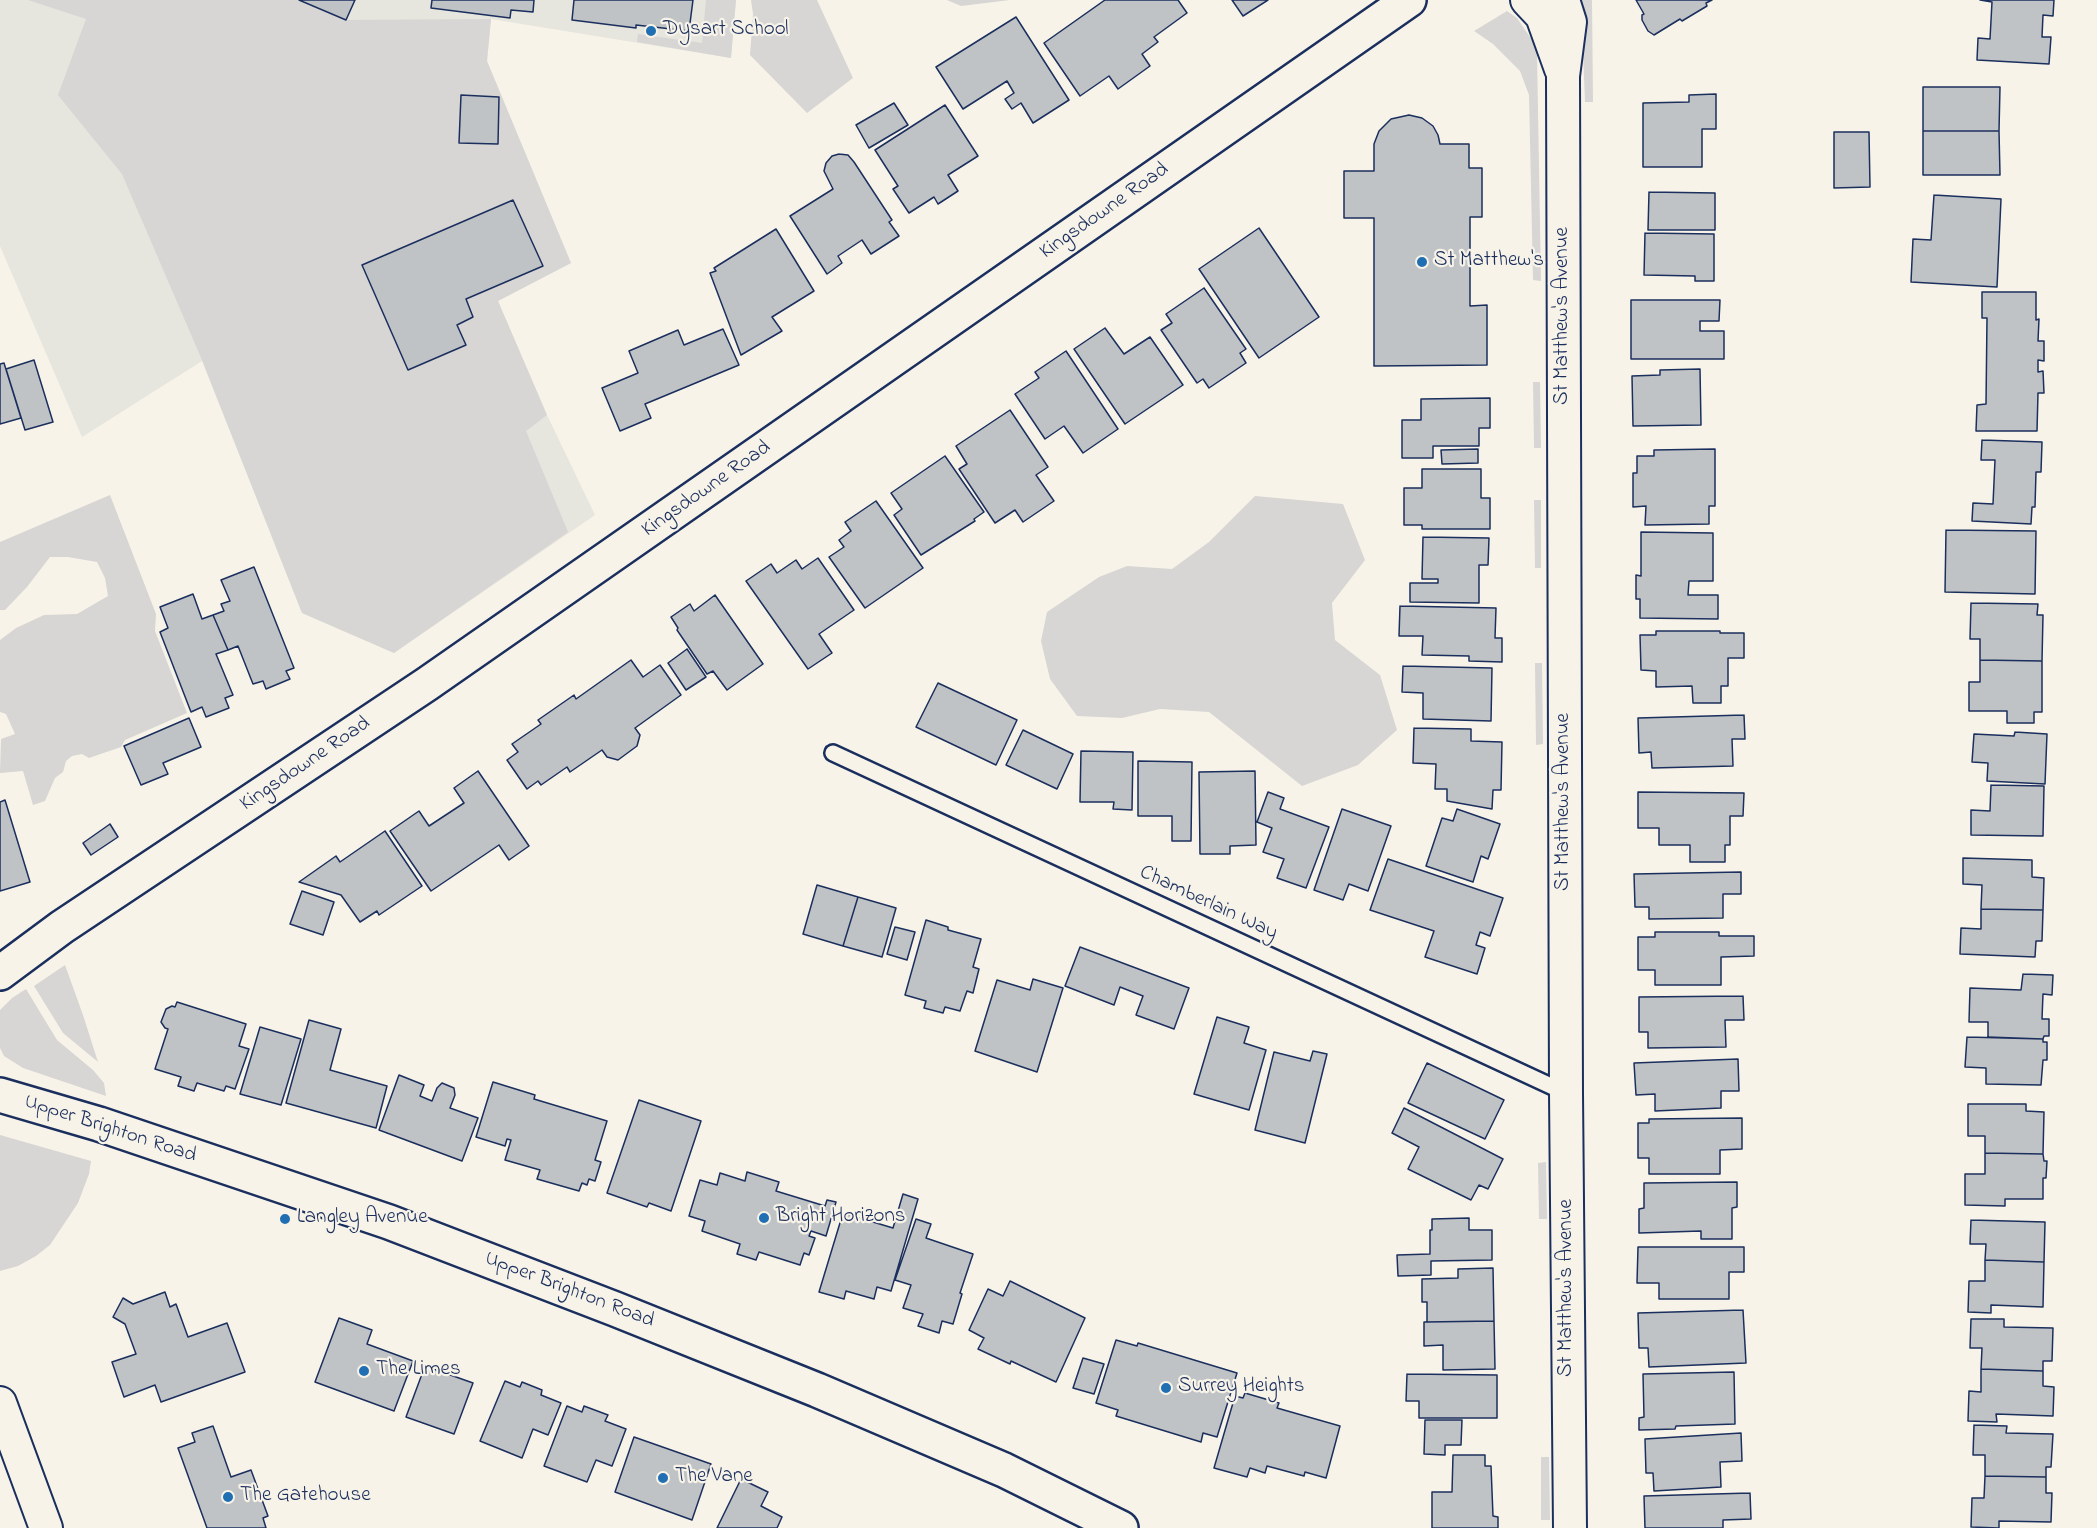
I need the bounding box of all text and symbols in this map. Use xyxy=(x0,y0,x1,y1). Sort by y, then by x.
place label: Dysart School xyxy=(663,18,788,44)
marker: Dysart School xyxy=(644,24,658,38)
street label: Kingsdowne Road xyxy=(1036,158,1174,266)
street label: St Matthew's Avenue xyxy=(1551,227,1577,405)
place label: St Matthew's xyxy=(1434,249,1544,275)
marker: St Matthew's xyxy=(1415,255,1429,269)
street label: Kingsdowne Road xyxy=(638,436,776,544)
street label: Kingsdowne Road xyxy=(236,712,376,818)
street label: St Matthew's Avenue xyxy=(1552,713,1578,891)
street label: Chamberlain Way xyxy=(1135,861,1281,947)
street label: Upper Brighton Road xyxy=(21,1090,199,1170)
street label: St Matthew's Avenue xyxy=(1555,1199,1581,1377)
place label: Bright Horizons xyxy=(776,1205,905,1231)
place label: Langley Avenue xyxy=(297,1206,428,1232)
marker: Bright Horizons xyxy=(757,1211,771,1225)
marker: Langley Avenue xyxy=(278,1212,292,1226)
street label: Upper Brighton Road xyxy=(481,1247,657,1335)
place label: The Limes xyxy=(376,1358,461,1384)
marker: The Limes xyxy=(357,1364,371,1378)
place label: Surrey Heights xyxy=(1178,1375,1305,1401)
marker: Surrey Heights xyxy=(1159,1381,1173,1395)
place label: The Vane xyxy=(675,1465,753,1491)
marker: The Vane xyxy=(656,1471,670,1485)
place label: The Gatehouse xyxy=(240,1484,371,1510)
marker: The Gatehouse xyxy=(221,1490,235,1504)

